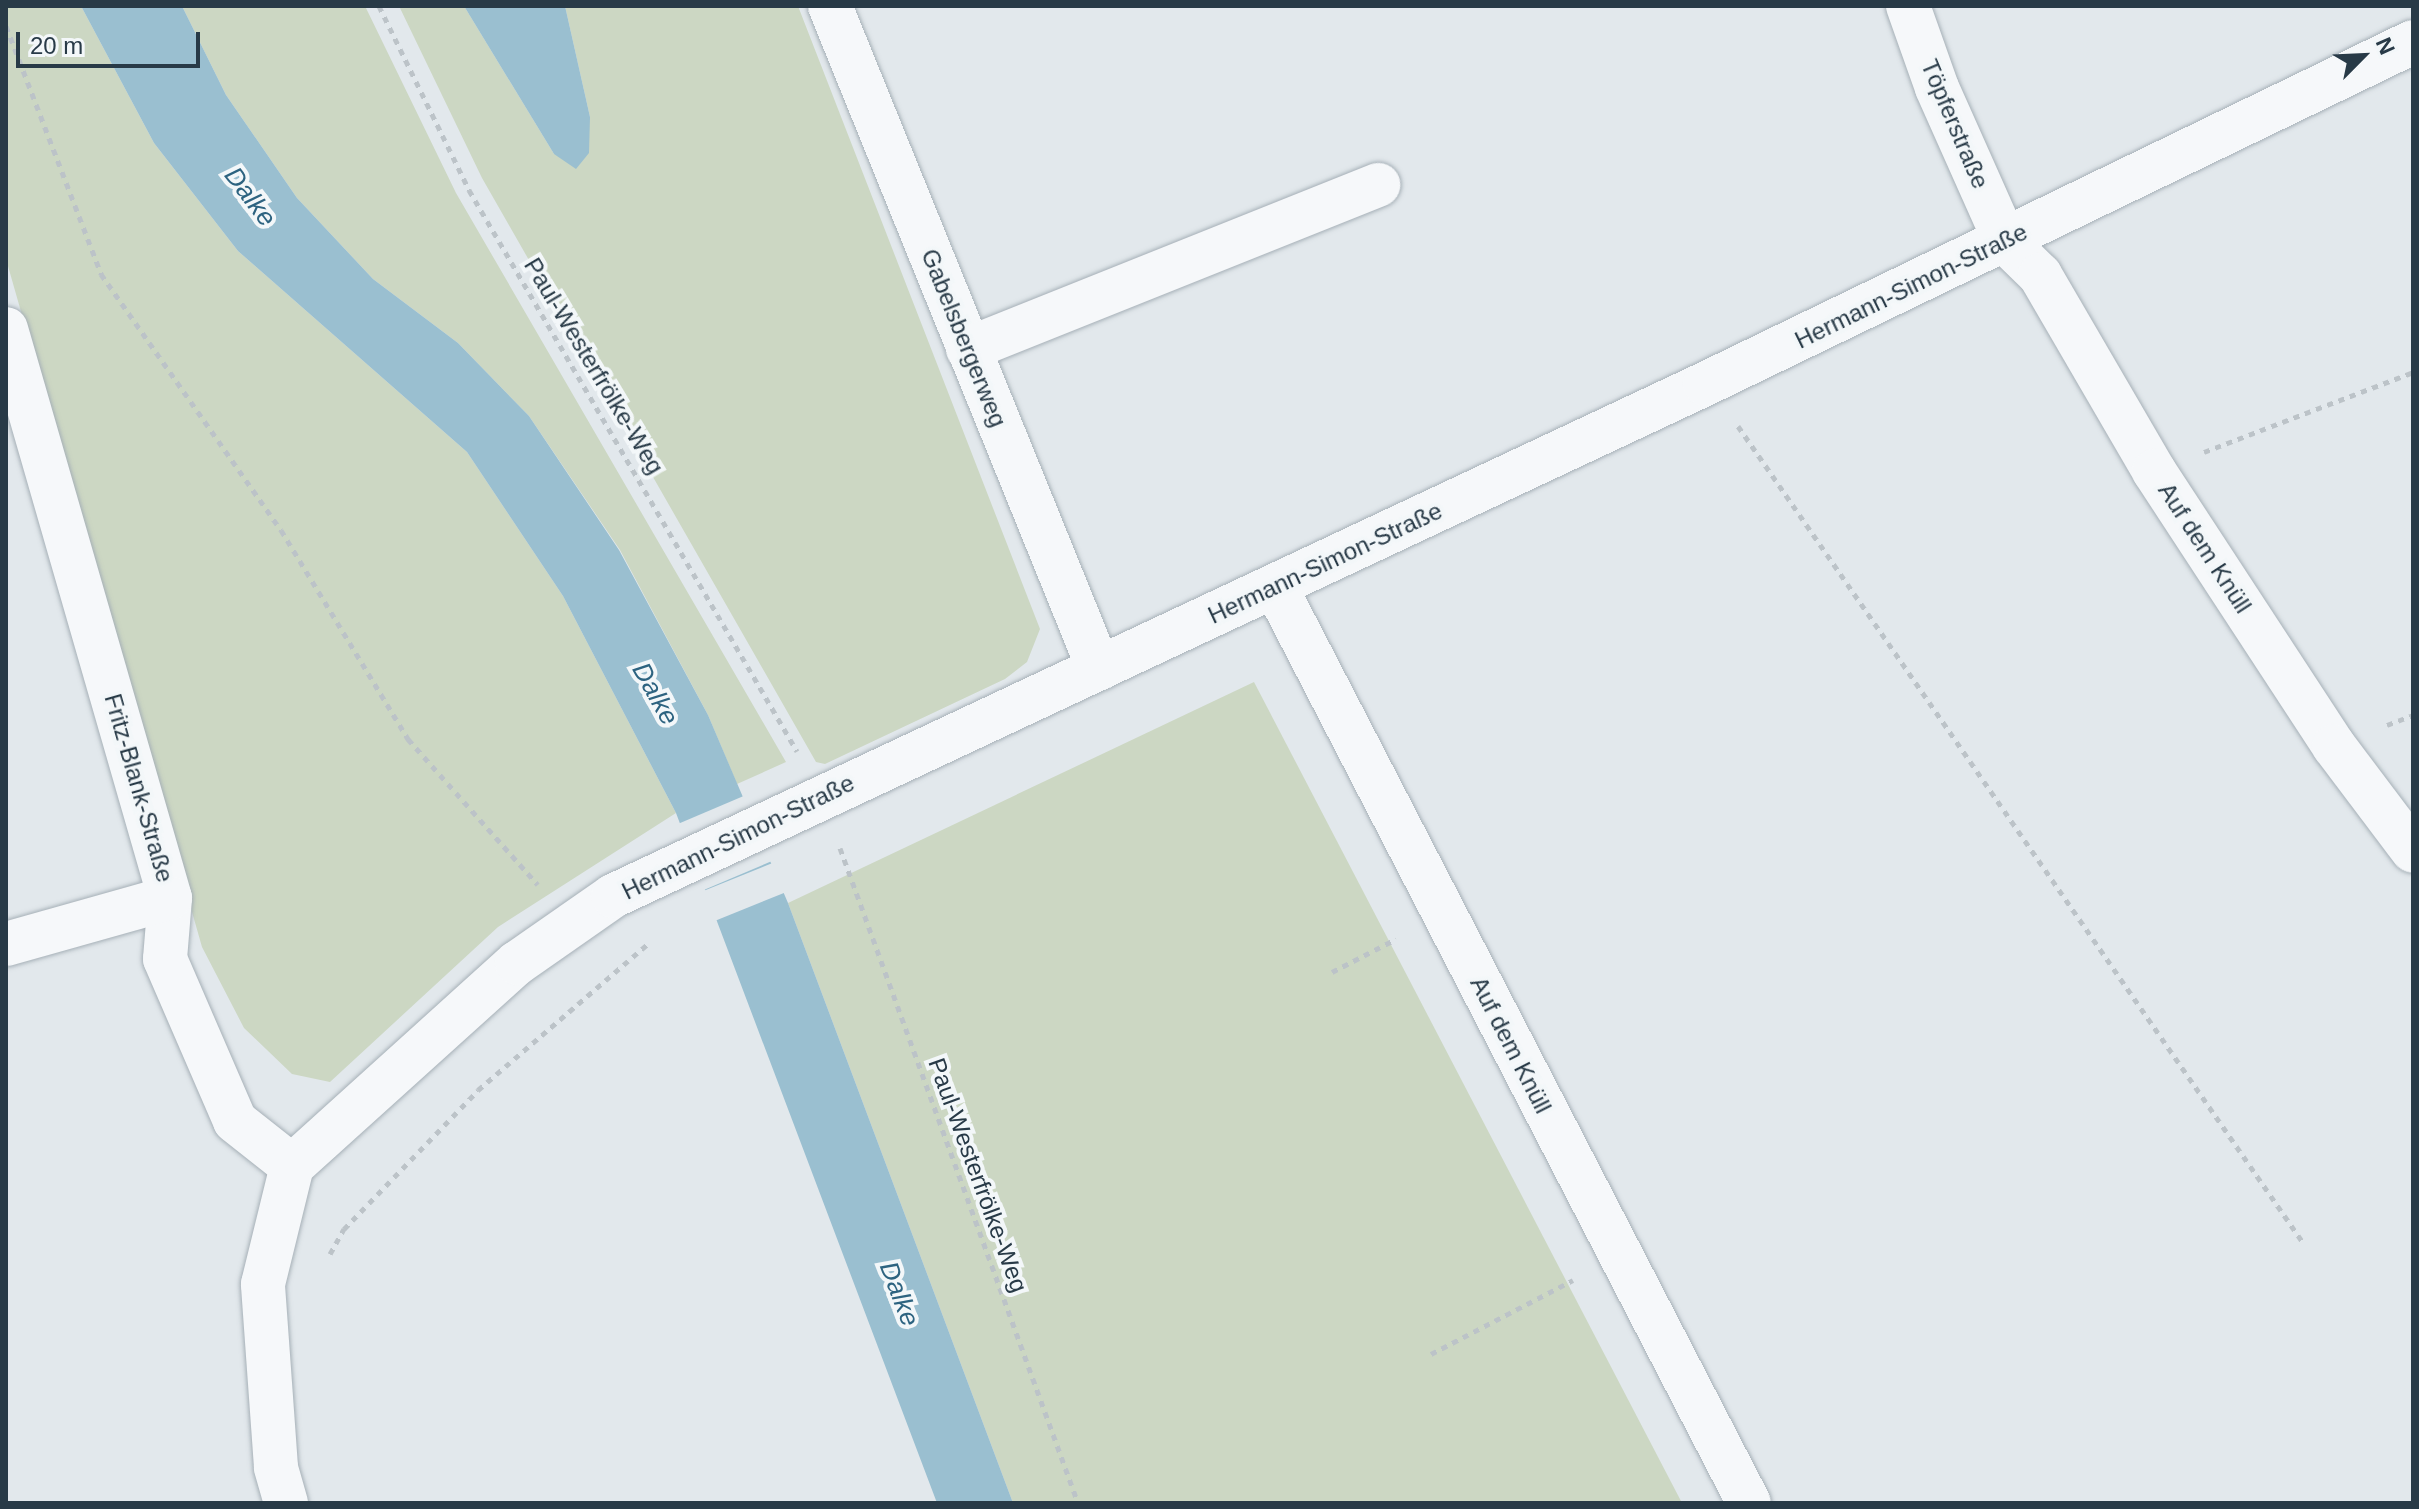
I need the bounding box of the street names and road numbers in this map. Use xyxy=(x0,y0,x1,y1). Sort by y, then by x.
street label: Töpferstraße xyxy=(1915,55,1995,193)
street label: Hermann-Simon-Straße xyxy=(1790,217,2032,355)
street label: Gabelsbergerweg xyxy=(915,245,1013,431)
street label: Paul-Westerfrölke-Weg xyxy=(518,253,670,479)
street label: Auf dem Knüll xyxy=(2152,478,2258,618)
street label: Hermann-Simon-Straße xyxy=(1203,496,1447,630)
street label: Fritz-Blank-Straße xyxy=(98,690,180,886)
street label: Hermann-Simon-Straße xyxy=(617,768,859,906)
street label: Auf dem Knüll xyxy=(1464,972,1558,1118)
street label: Paul-Westerfrölke-Weg xyxy=(922,1054,1034,1296)

